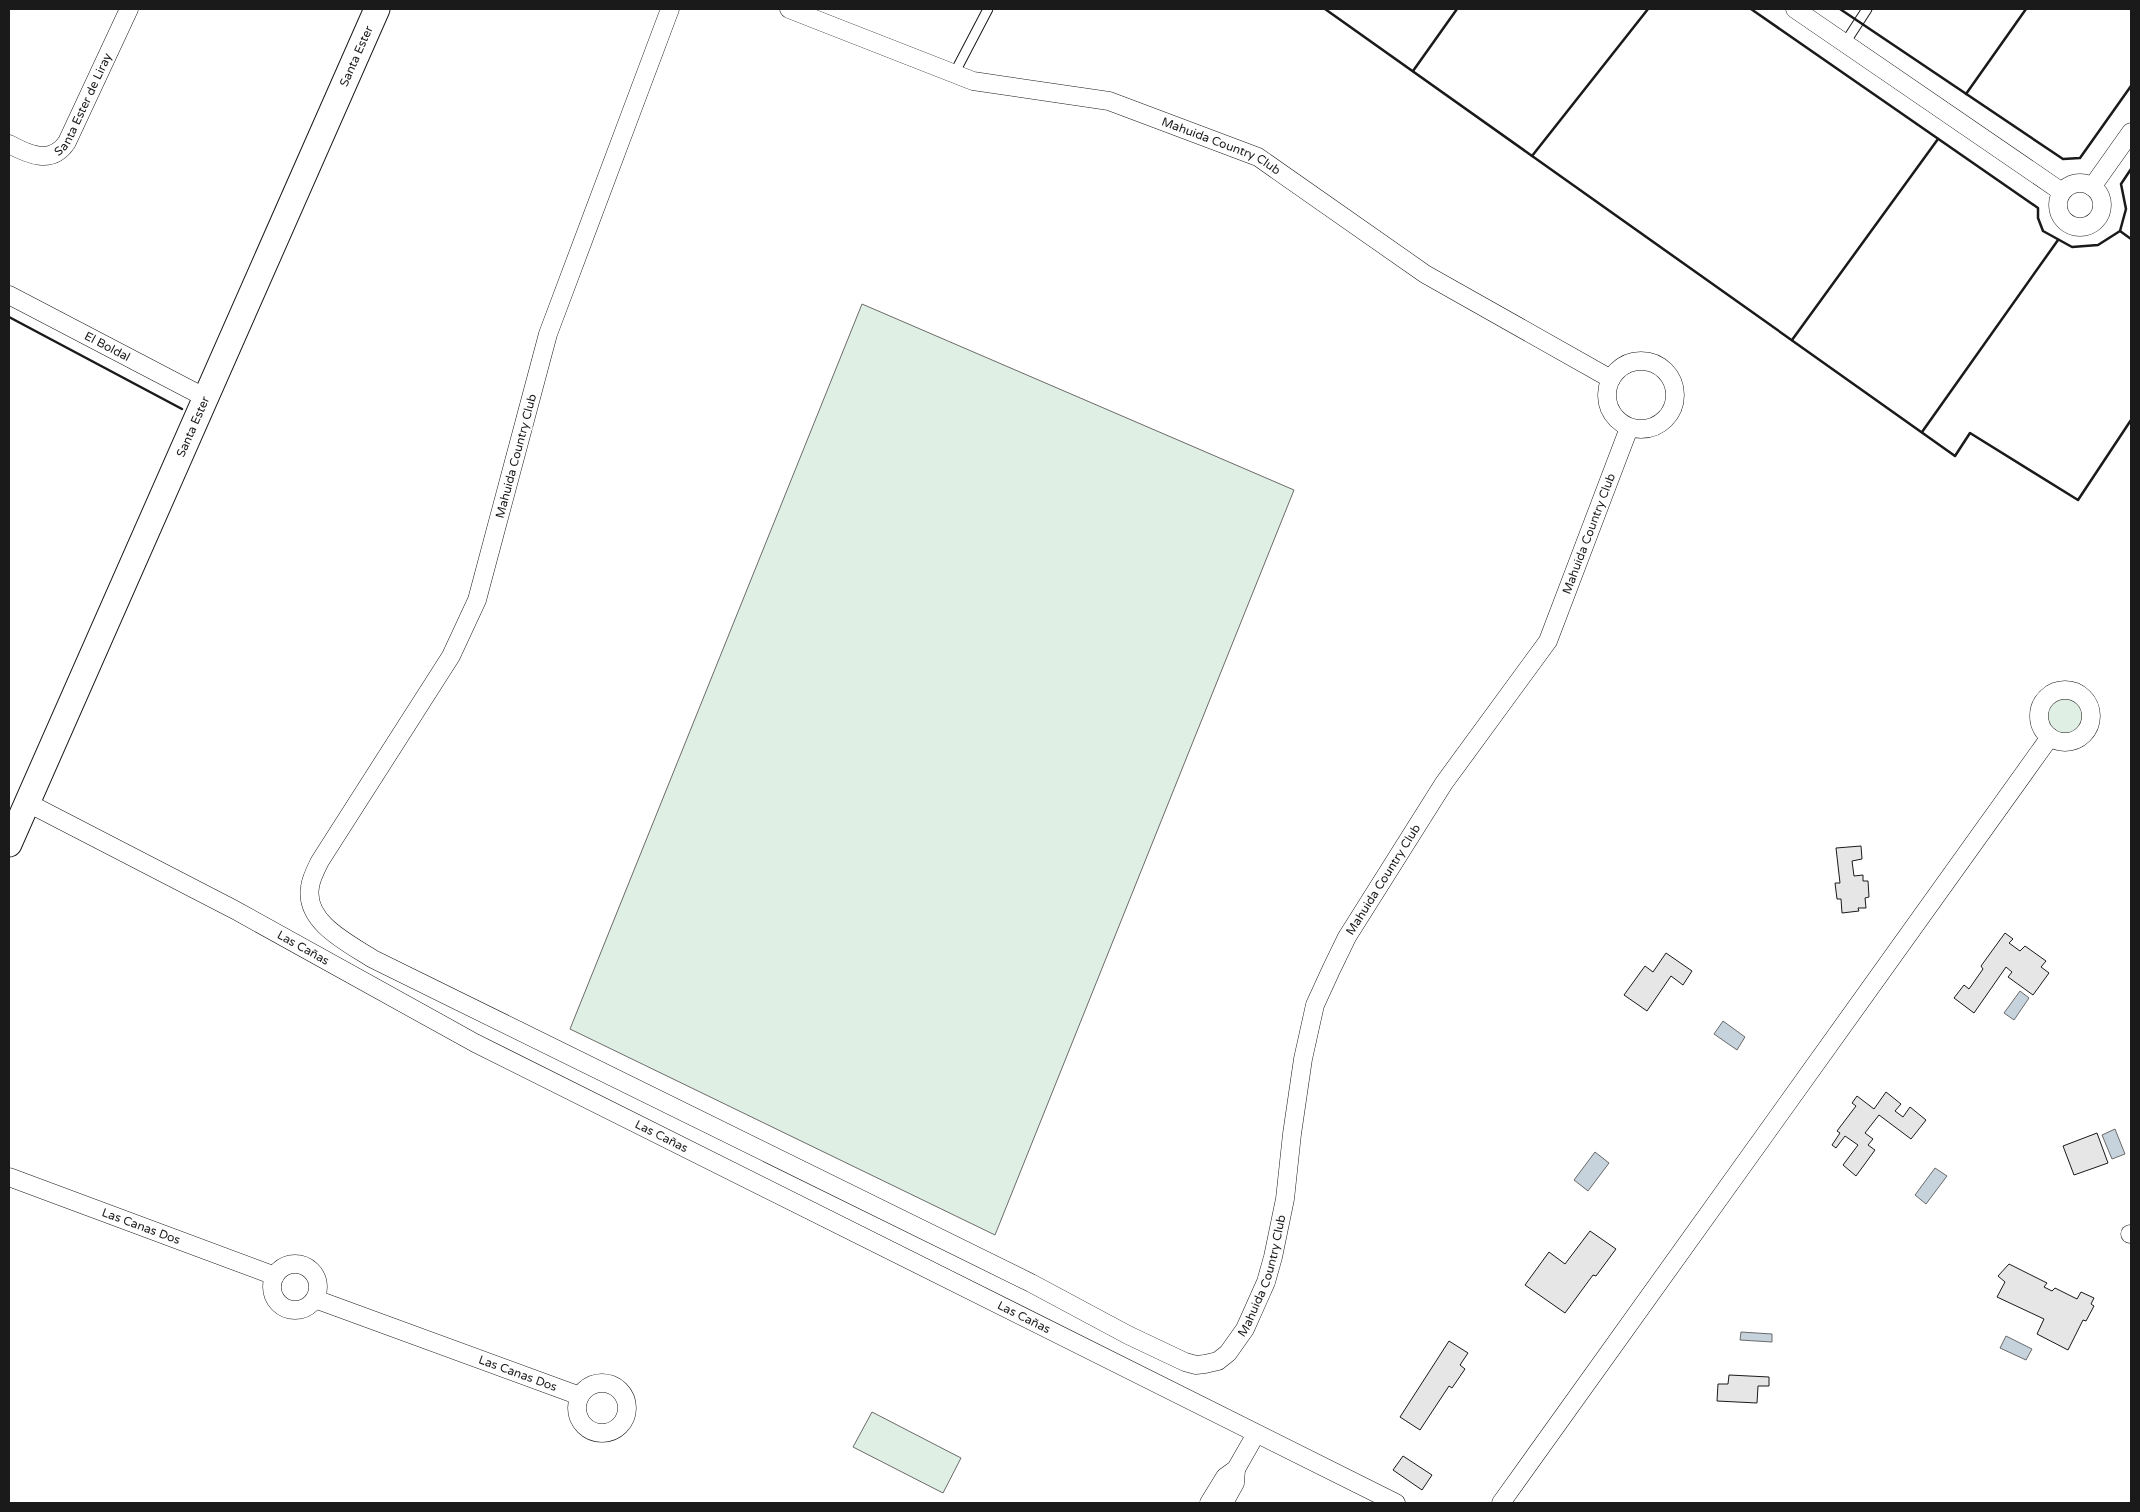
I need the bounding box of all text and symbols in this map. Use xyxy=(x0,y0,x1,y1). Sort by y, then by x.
street label: Santa Ester xyxy=(337,23,376,89)
street label: Santa Ester de Liray xyxy=(52,50,115,159)
street label: Mahuida Country Club xyxy=(1160,114,1283,178)
street label: El Boldal xyxy=(82,329,133,364)
street label: Mahuida Country Club xyxy=(493,392,539,520)
street label: Santa Ester xyxy=(173,394,213,459)
street label: Mahuida Country Club xyxy=(1559,471,1618,596)
street label: Mahuida Country Club xyxy=(1343,822,1423,938)
street label: Las Cañas xyxy=(275,928,332,968)
street label: Las Cañas xyxy=(633,1117,691,1155)
street label: Las Canas Dos xyxy=(100,1205,182,1247)
street label: Mahuida Country Club xyxy=(1235,1214,1289,1340)
street label: Las Cañas xyxy=(995,1298,1053,1336)
street label: Las Canas Dos xyxy=(477,1352,559,1394)

